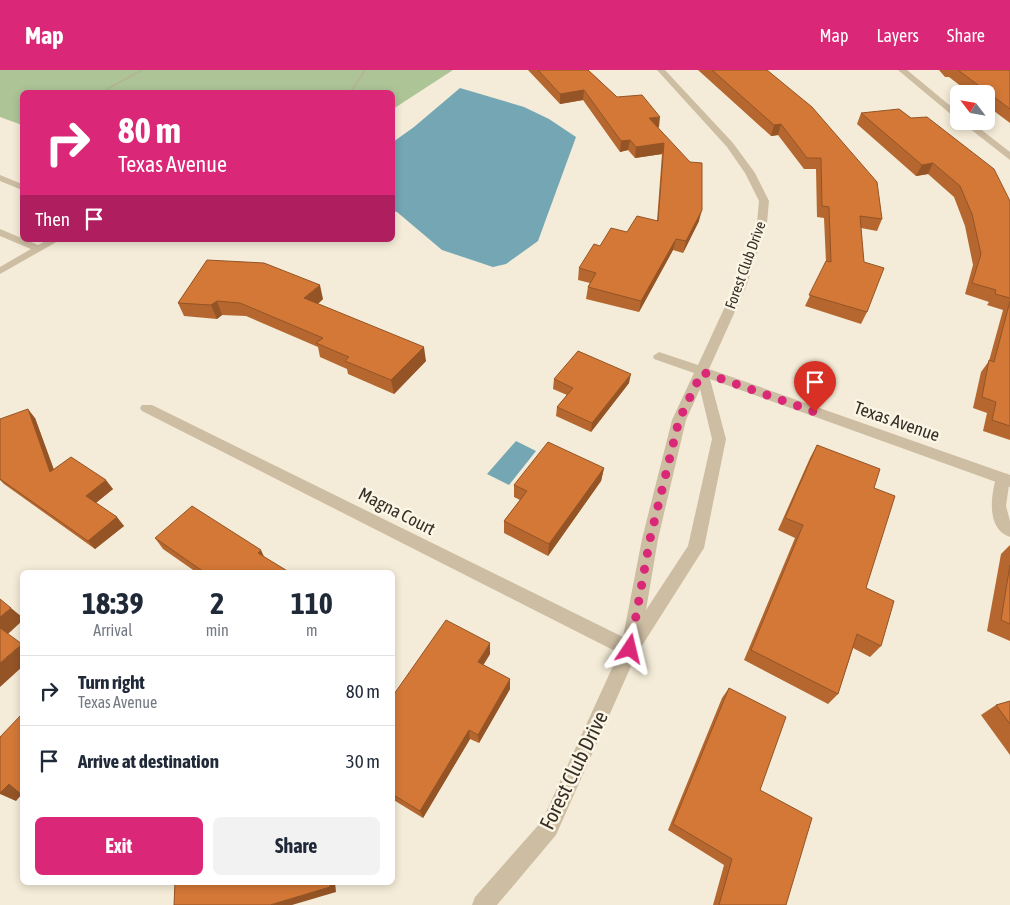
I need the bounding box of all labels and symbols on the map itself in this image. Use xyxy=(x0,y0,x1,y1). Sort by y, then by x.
north arrow xyxy=(950,85,995,130)
street label: Forest Club Drive xyxy=(721,219,769,311)
pin xyxy=(794,361,836,412)
street label: Texas Avenue xyxy=(851,397,943,445)
street label: Magna Court xyxy=(355,483,439,539)
position arrow xyxy=(603,622,655,674)
street label: Forest Club Drive xyxy=(534,707,612,833)

